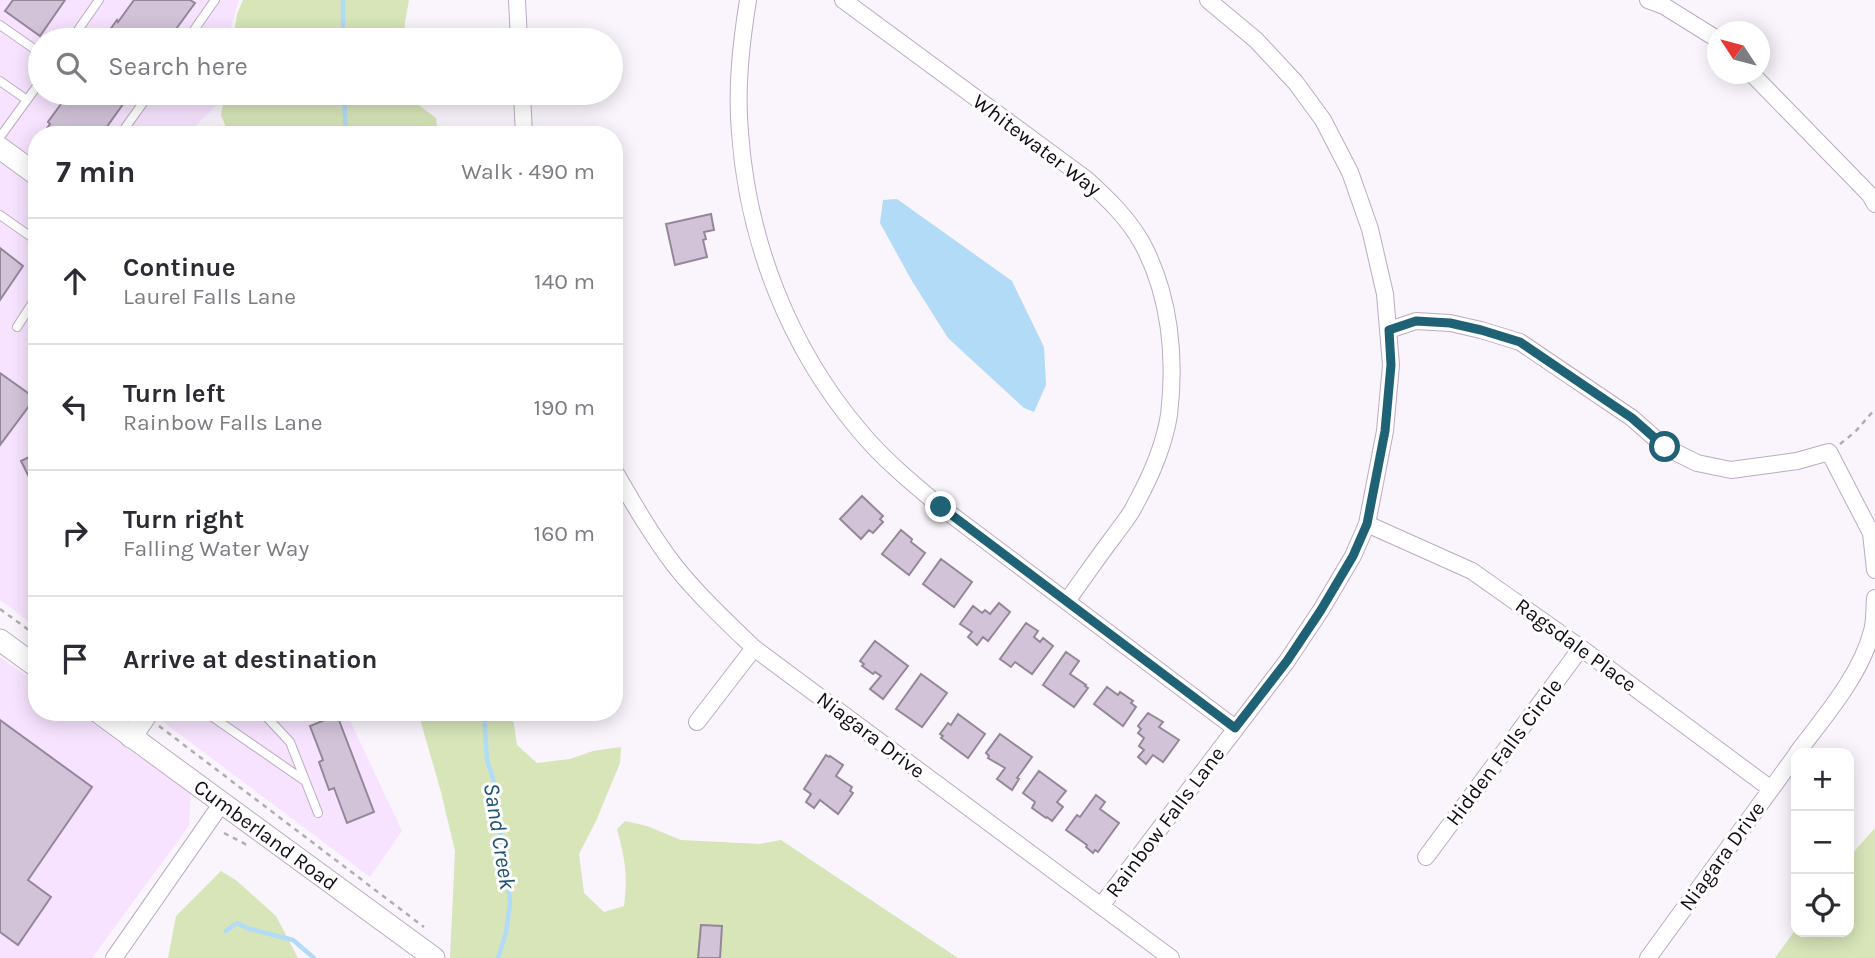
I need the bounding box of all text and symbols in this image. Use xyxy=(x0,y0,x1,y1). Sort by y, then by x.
north arrow xyxy=(1707,21,1770,84)
search box xyxy=(28,28,623,105)
icon: search xyxy=(52,48,90,86)
text: Search here xyxy=(108,51,248,82)
street label: Whitewater Way xyxy=(968,89,1106,201)
text: 7 min xyxy=(56,154,136,190)
text: Walk · 490 m xyxy=(461,158,595,185)
text: Continue xyxy=(123,252,235,283)
icon: ahead xyxy=(56,262,94,300)
text: 140 m xyxy=(534,268,595,295)
text: Laurel Falls Lane xyxy=(123,283,296,310)
text: Turn left xyxy=(123,378,225,409)
icon: left xyxy=(56,388,94,426)
text: 190 m xyxy=(533,394,595,421)
text: Rainbow Falls Lane xyxy=(123,409,323,436)
route start xyxy=(1649,431,1680,462)
route end xyxy=(925,491,956,522)
text: Turn right xyxy=(123,504,244,535)
icon: right xyxy=(56,514,94,552)
text: 160 m xyxy=(534,520,595,547)
text: Falling Water Way xyxy=(123,535,309,562)
street label: Ragsdale Place xyxy=(1511,593,1641,697)
icon: arrive xyxy=(56,640,94,678)
text: Arrive at destination xyxy=(123,644,377,675)
street label: Hidden Falls Circle xyxy=(1441,674,1567,830)
street label: Niagara Drive xyxy=(812,687,930,783)
street label: Rainbow Falls Lane xyxy=(1101,742,1229,902)
map controls xyxy=(1791,748,1854,937)
button: + xyxy=(1791,748,1854,811)
street label: Cumberland Road xyxy=(189,774,342,895)
water label: Sand Creek xyxy=(478,781,521,892)
street label: Niagara Drive xyxy=(1674,797,1770,915)
button: − xyxy=(1791,811,1854,874)
button: locate xyxy=(1791,874,1854,937)

